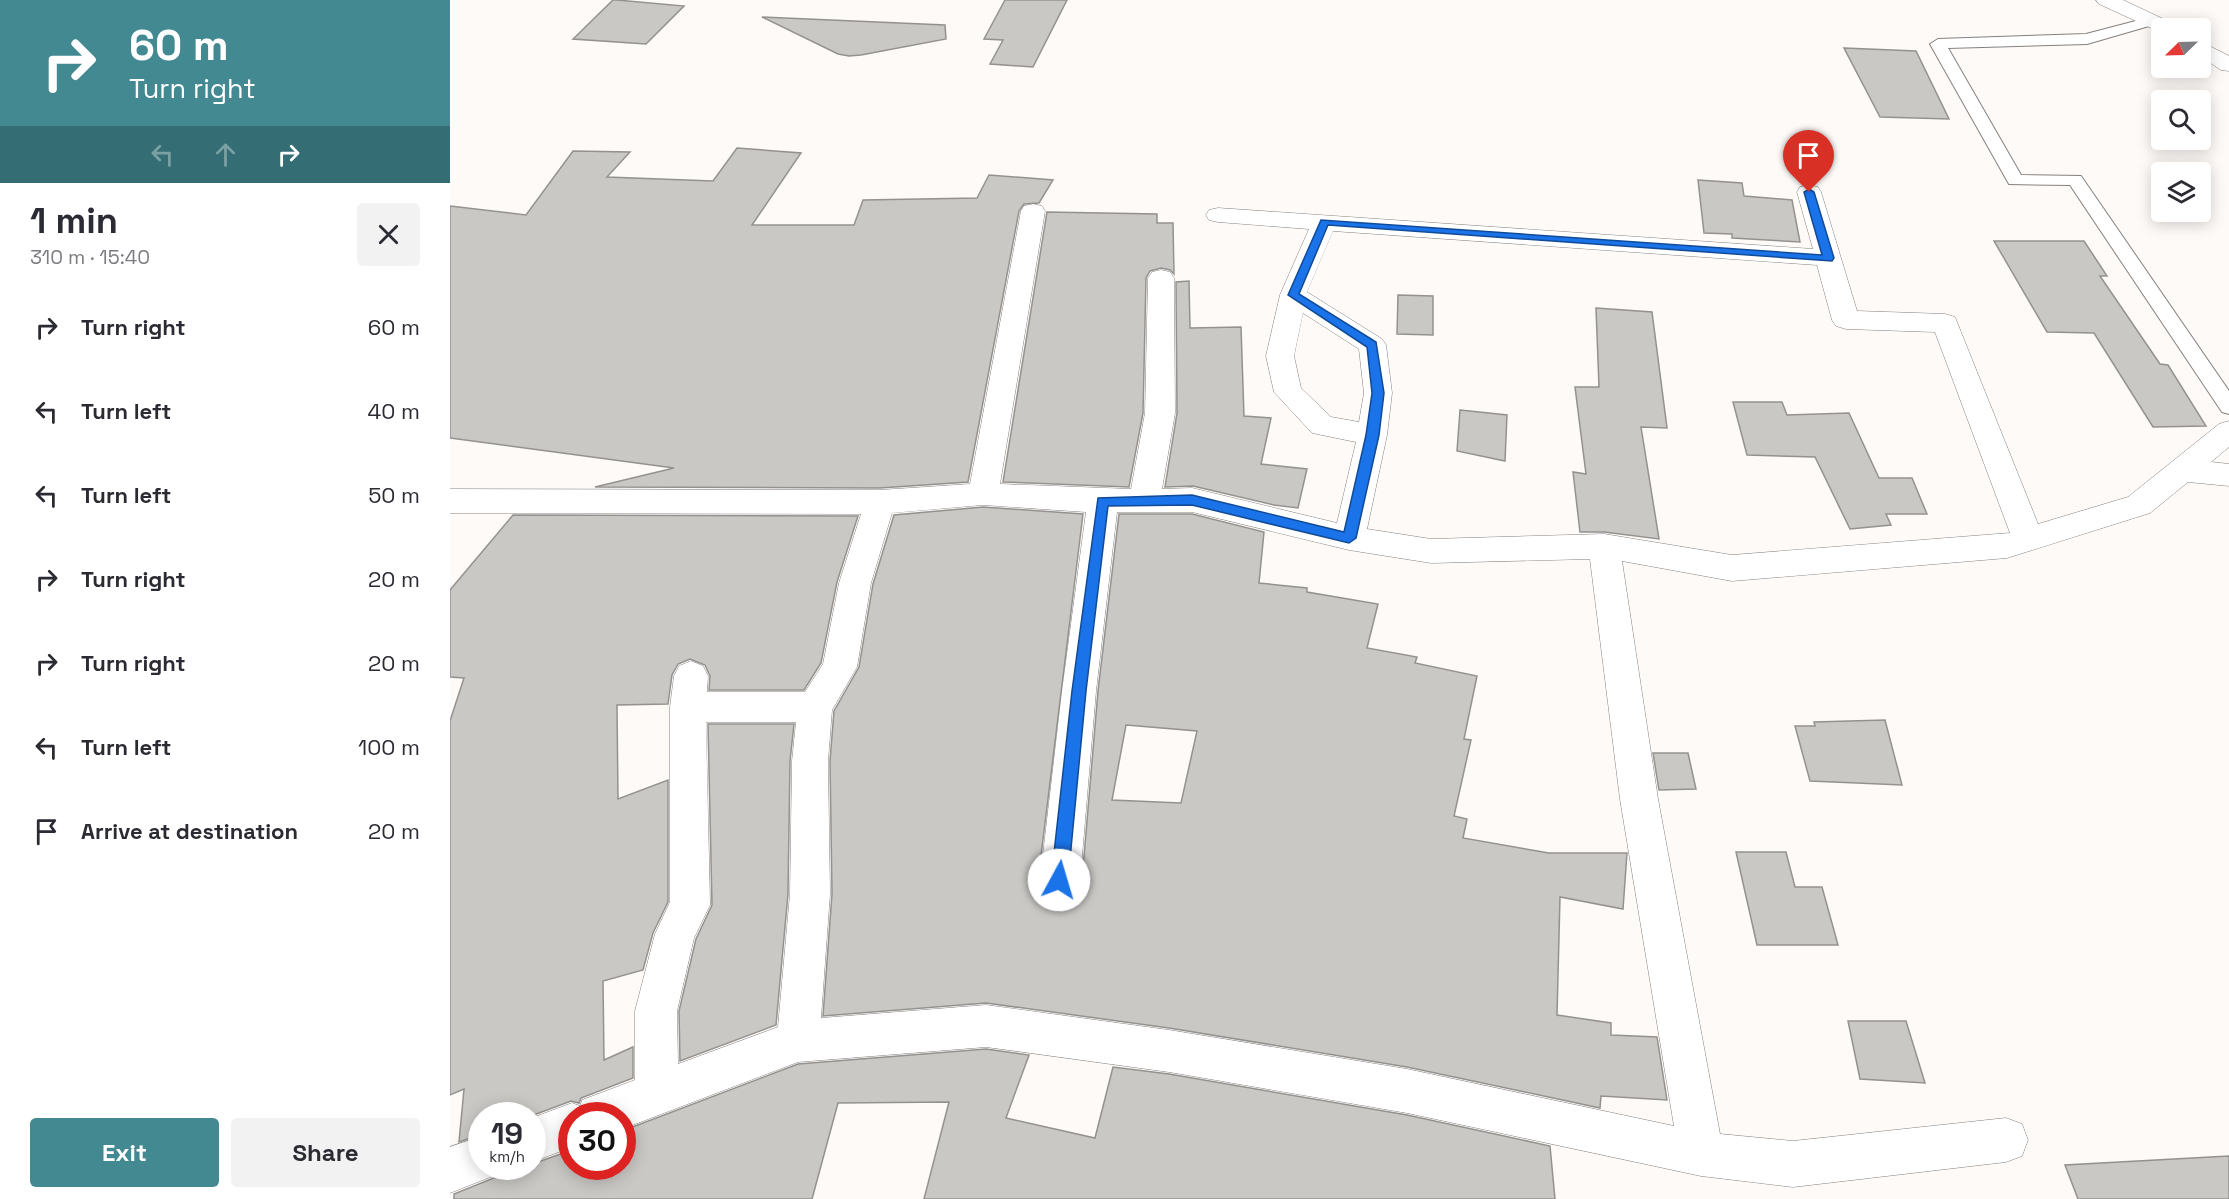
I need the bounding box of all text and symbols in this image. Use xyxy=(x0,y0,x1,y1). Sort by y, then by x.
north arrow xyxy=(2151,18,2211,78)
map controls xyxy=(2151,18,2211,222)
text: 60 m xyxy=(129,19,229,72)
icon: right xyxy=(30,24,108,102)
text: Turn right xyxy=(129,71,256,106)
button: search xyxy=(2151,90,2211,150)
pin xyxy=(1783,130,1834,192)
icon: left xyxy=(146,138,179,171)
icon: ahead xyxy=(209,138,242,171)
icon: right xyxy=(272,138,305,171)
icon: arrive xyxy=(1792,139,1825,172)
button: layers xyxy=(2151,162,2211,222)
text: 1 min xyxy=(30,198,118,244)
button: close xyxy=(357,203,420,266)
text: 310 m · 15:40 xyxy=(30,244,150,270)
icon: right xyxy=(30,311,63,344)
text: Turn right xyxy=(81,313,186,341)
text: 60 m xyxy=(368,313,420,341)
icon: left xyxy=(30,395,63,428)
text: Turn left xyxy=(81,397,171,425)
text: 40 m xyxy=(368,397,420,425)
icon: left xyxy=(30,479,63,512)
text: Turn left xyxy=(81,481,171,509)
text: 50 m xyxy=(368,481,420,509)
icon: right xyxy=(30,563,63,596)
text: Turn right xyxy=(81,565,186,593)
text: 20 m xyxy=(368,565,420,593)
icon: right xyxy=(30,647,63,680)
text: Turn right xyxy=(81,649,186,677)
text: 20 m xyxy=(368,649,420,677)
icon: left xyxy=(30,731,63,764)
text: Turn left xyxy=(81,733,171,761)
text: 100 m xyxy=(358,733,420,761)
icon: arrive xyxy=(30,815,63,848)
text: Arrive at destination xyxy=(81,817,298,845)
text: 20 m xyxy=(368,817,420,845)
position arrow xyxy=(1027,848,1091,912)
speed limit sign: 30 xyxy=(558,1102,636,1180)
text: 19 xyxy=(491,1114,523,1153)
button: Exit xyxy=(30,1118,219,1187)
button: Share xyxy=(231,1118,420,1187)
text: km/h xyxy=(489,1147,525,1166)

